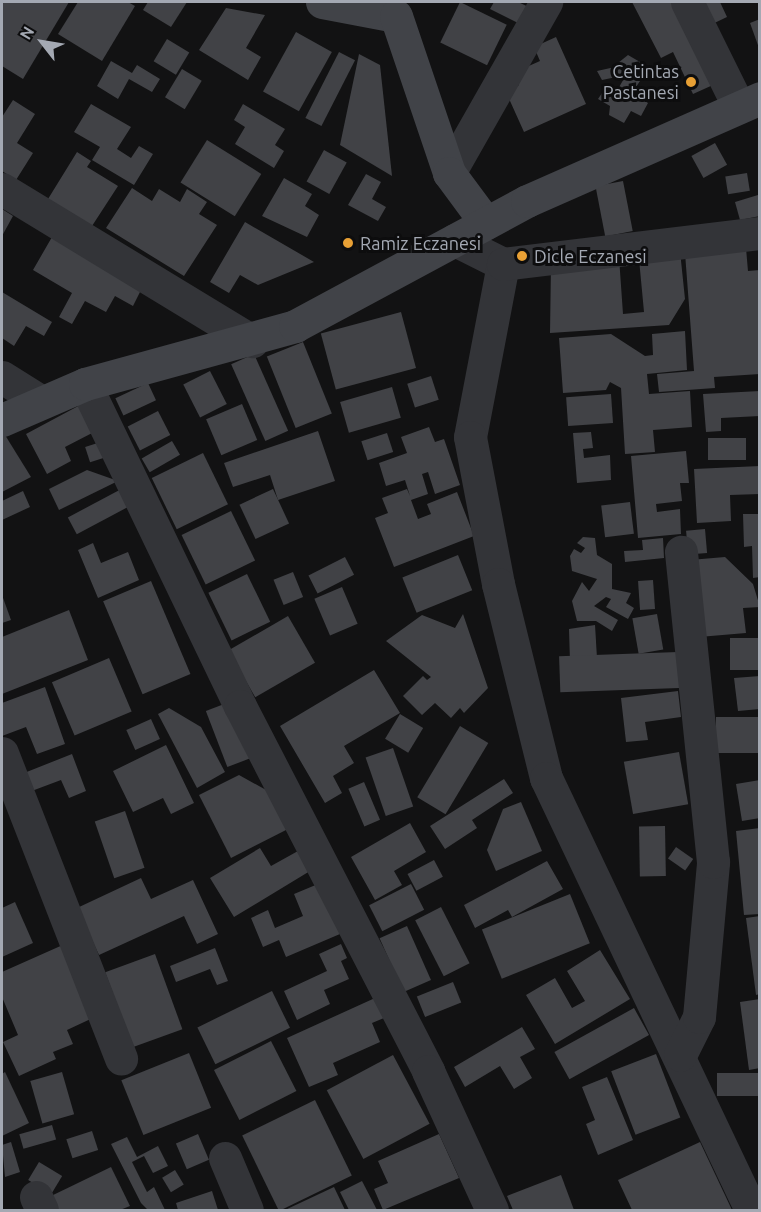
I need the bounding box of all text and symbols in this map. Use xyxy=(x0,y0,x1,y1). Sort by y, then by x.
north arrow xyxy=(12,12,72,72)
text: N xyxy=(16,23,37,42)
place label: Cetintas Pastanesi xyxy=(603,61,679,104)
marker: Cetintas Pastanesi xyxy=(684,75,698,89)
place label: Ramiz Eczanesi xyxy=(360,232,481,254)
marker: Ramiz Eczanesi xyxy=(341,236,355,250)
place label: Dicle Eczanesi xyxy=(534,245,647,267)
marker: Dicle Eczanesi xyxy=(515,249,529,263)

